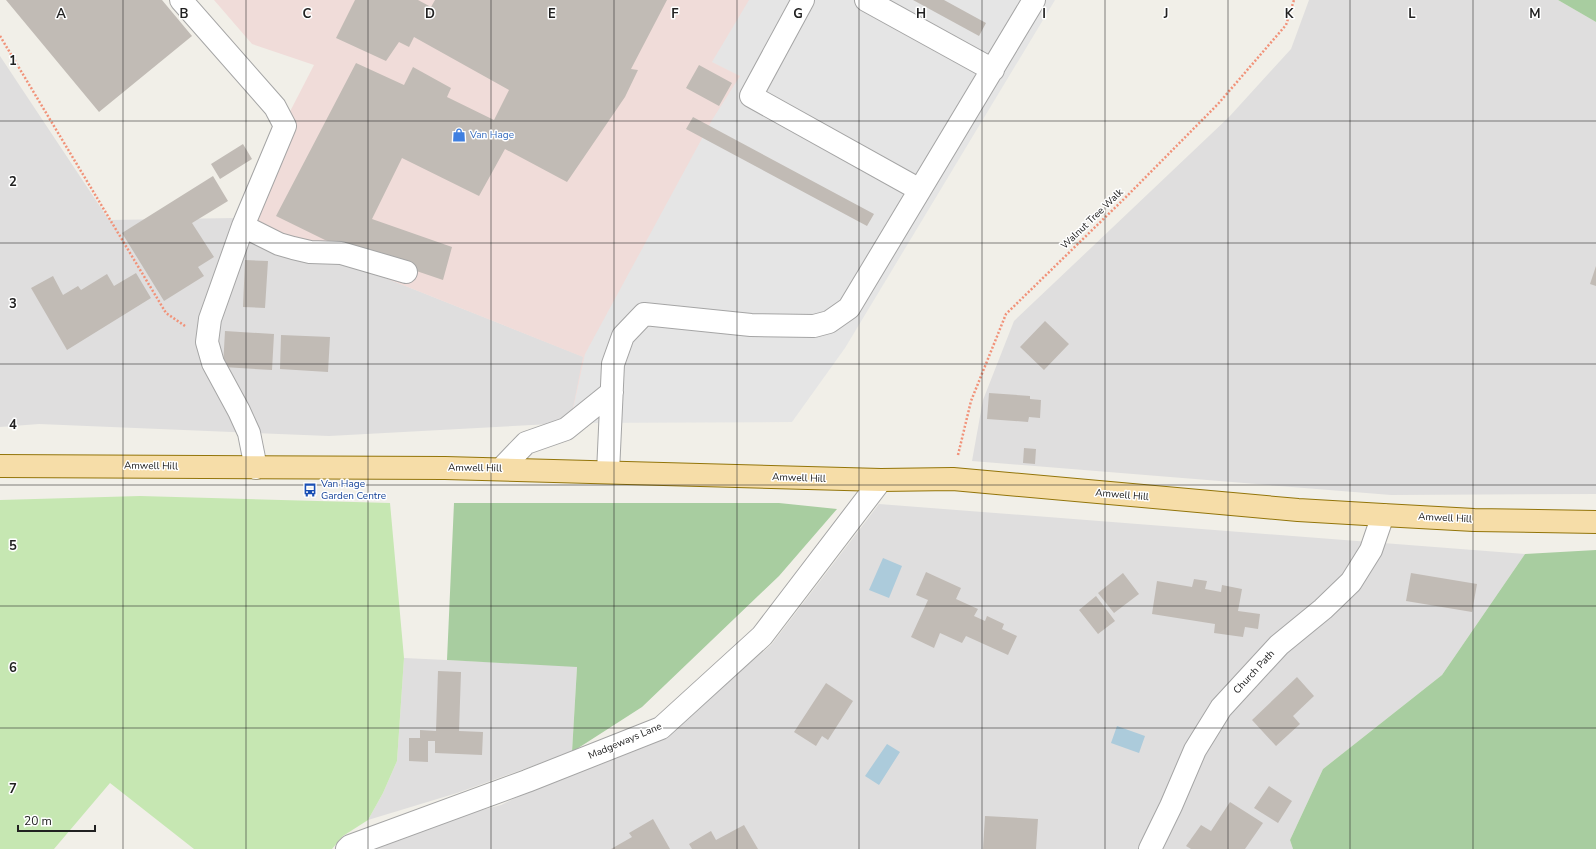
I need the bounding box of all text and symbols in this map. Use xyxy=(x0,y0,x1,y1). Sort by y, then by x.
text: A xyxy=(56,5,66,23)
text: B xyxy=(180,5,189,23)
text: C xyxy=(303,5,312,23)
text: D xyxy=(425,5,435,23)
text: E xyxy=(548,5,556,23)
text: F xyxy=(671,5,679,23)
text: G xyxy=(793,5,803,23)
text: H xyxy=(916,5,926,23)
text: I xyxy=(1042,5,1046,23)
text: J xyxy=(1163,5,1168,23)
text: K xyxy=(1285,5,1294,23)
text: L xyxy=(1408,5,1416,23)
text: M xyxy=(1529,5,1541,23)
text: 1 xyxy=(9,52,17,70)
shop icon: Van Hage xyxy=(451,127,467,143)
place label: Van Hage xyxy=(469,128,514,142)
text: 2 xyxy=(9,173,17,191)
street label: Walnut Tree Walk xyxy=(1058,185,1127,252)
text: 3 xyxy=(9,295,17,313)
text: 4 xyxy=(9,416,17,434)
street label: Amwell Hill xyxy=(124,459,178,473)
street label: Amwell Hill xyxy=(448,461,502,475)
street label: Amwell Hill xyxy=(772,470,826,486)
place label: Van Hage Garden Centre xyxy=(320,477,386,503)
bus stop icon: Van Hage Garden Centre xyxy=(302,482,318,498)
street label: Amwell Hill xyxy=(1095,486,1149,504)
street label: Amwell Hill xyxy=(1418,510,1472,526)
text: 5 xyxy=(9,537,17,555)
street label: Church Path xyxy=(1230,647,1278,697)
text: 6 xyxy=(9,659,17,677)
street label: Madgeways Lane xyxy=(586,719,664,763)
text: 7 xyxy=(9,780,17,798)
scale bar xyxy=(18,807,95,833)
text: 20 m xyxy=(24,813,52,829)

